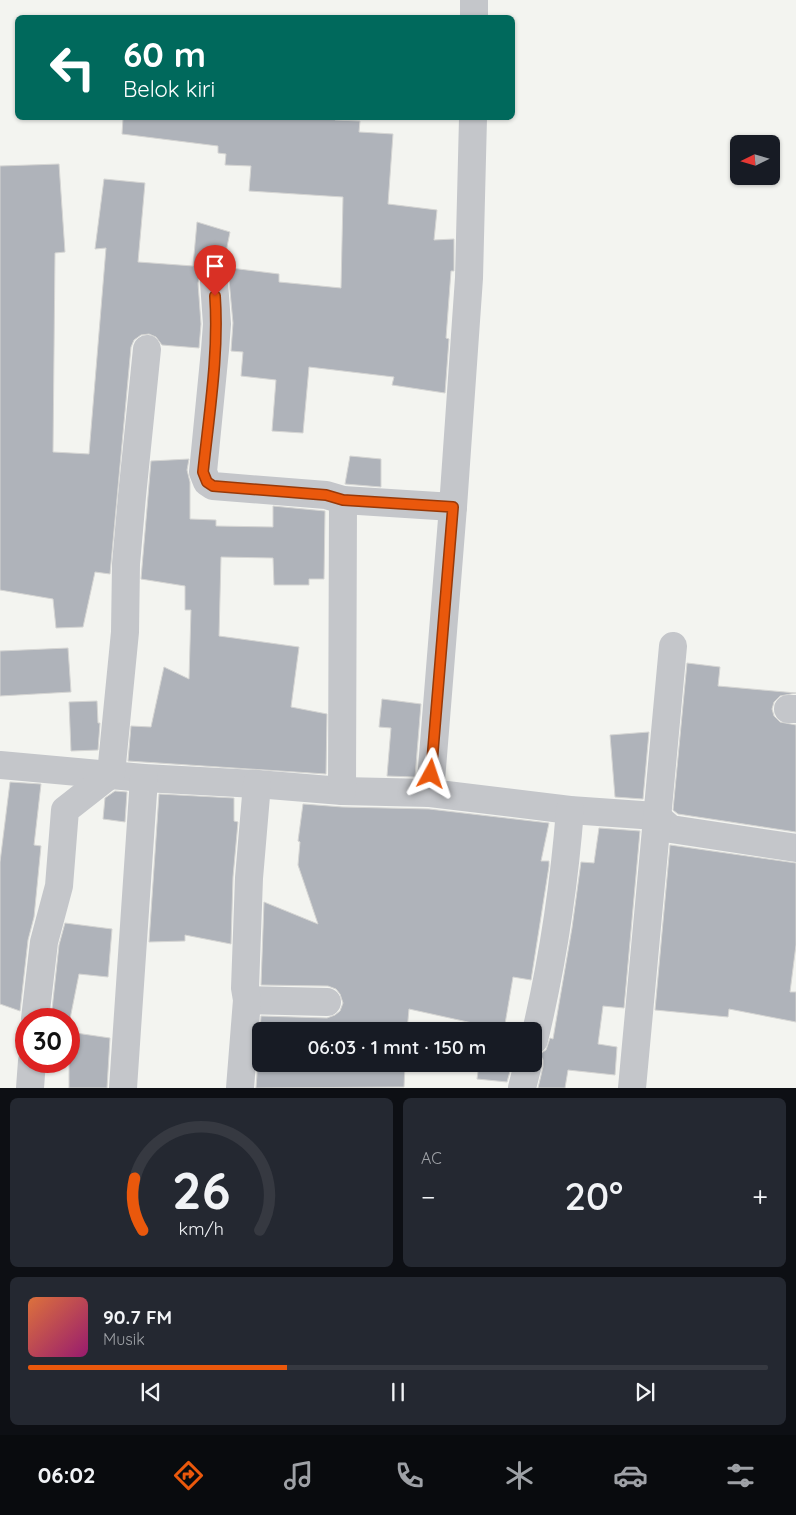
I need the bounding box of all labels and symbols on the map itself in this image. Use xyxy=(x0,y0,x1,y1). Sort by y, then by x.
north arrow xyxy=(730,135,780,185)
pin xyxy=(194,245,236,296)
position arrow xyxy=(404,747,456,799)
speed limit sign: 30 xyxy=(15,1008,80,1073)

